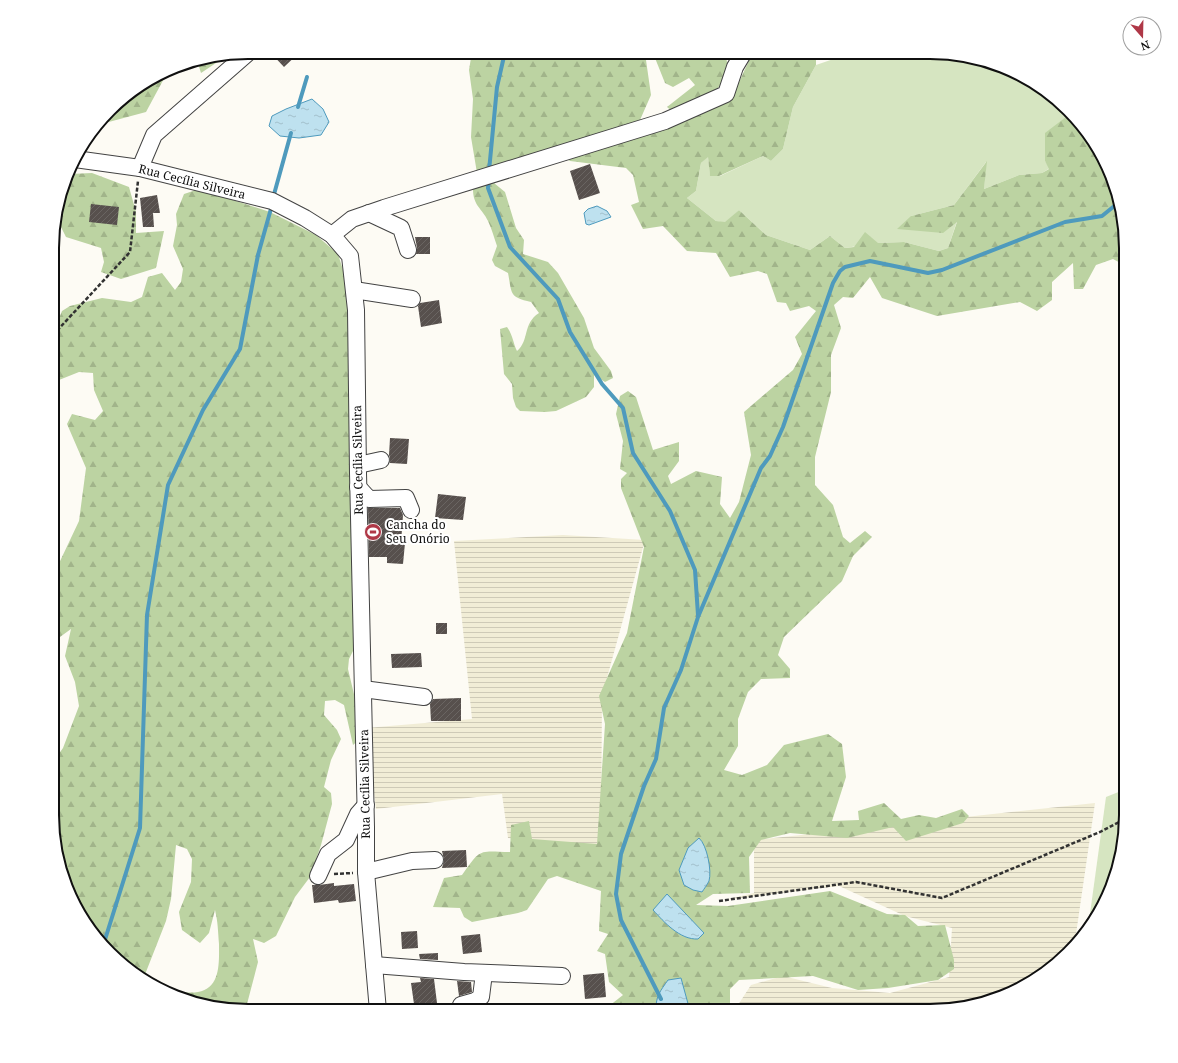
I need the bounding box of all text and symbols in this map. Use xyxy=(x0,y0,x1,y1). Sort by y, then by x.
north arrow xyxy=(1122,16,1162,56)
text: N xyxy=(1139,37,1152,55)
street label: Rua Cecília Silveira xyxy=(137,160,248,203)
street label: Rua Cecília Silveira xyxy=(348,405,367,515)
place label: Cancha do Seu Onório xyxy=(386,516,450,547)
sports icon: Cancha do Seu Onório xyxy=(363,522,383,542)
street label: Rua Cecília Silveira xyxy=(355,729,374,839)

